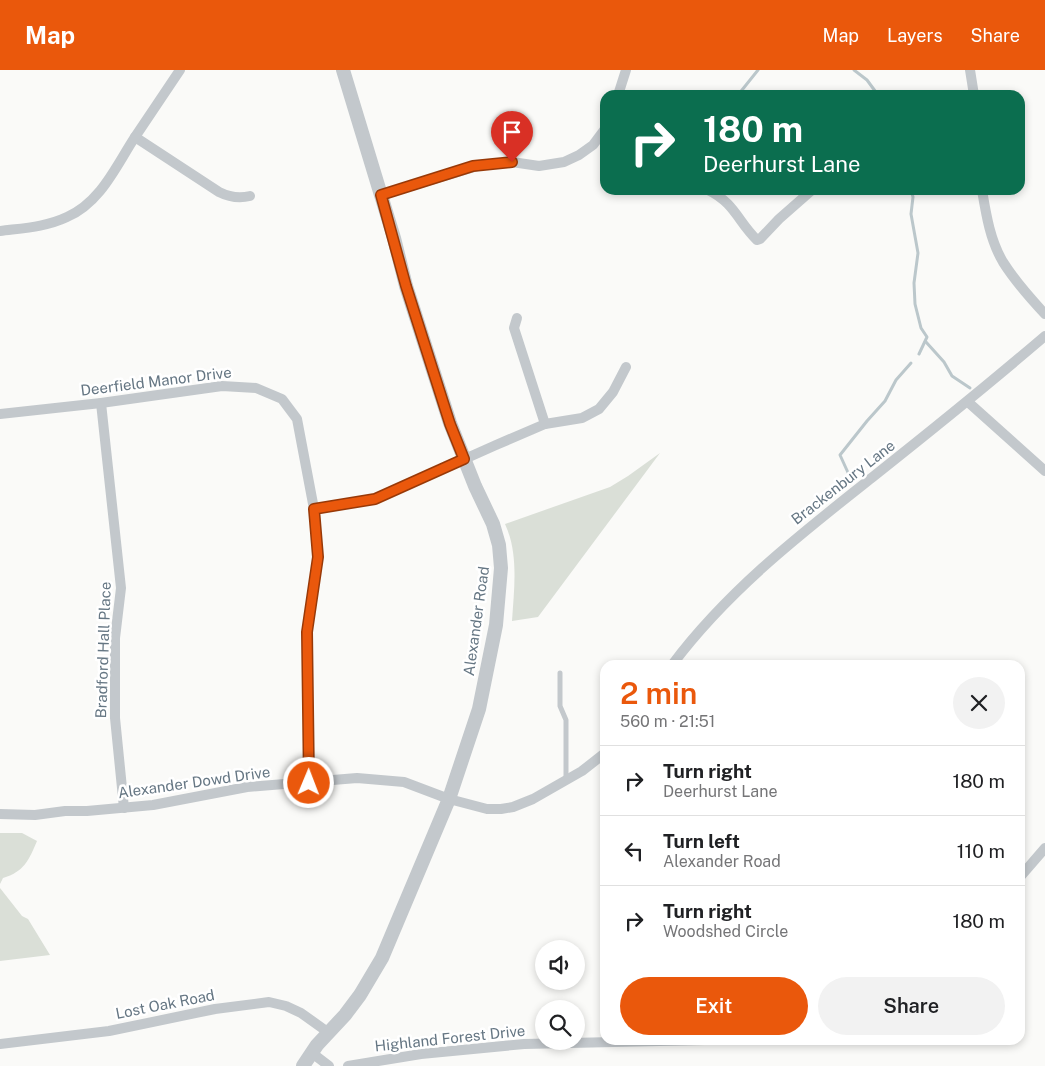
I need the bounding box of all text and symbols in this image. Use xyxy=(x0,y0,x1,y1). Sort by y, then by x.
text: Map xyxy=(25,21,75,49)
text: Map xyxy=(823,25,859,46)
text: Layers xyxy=(887,25,943,46)
text: Share xyxy=(971,25,1020,46)
text: 180 m xyxy=(703,109,803,150)
icon: right xyxy=(620,110,685,175)
pin xyxy=(491,111,533,162)
icon: arrive xyxy=(498,118,526,146)
text: Deerhurst Lane xyxy=(703,151,860,177)
street label: Deerfield Manor Drive xyxy=(80,363,232,399)
street label: Brackenbury Lane xyxy=(788,436,898,528)
street label: Alexander Road xyxy=(460,565,492,677)
street label: Bradford Hall Place xyxy=(92,581,114,719)
text: 2 min xyxy=(620,675,697,711)
button: close xyxy=(953,677,1005,729)
text: 560 m · 21:51 xyxy=(620,712,715,731)
position arrow xyxy=(282,756,334,808)
text: Turn right xyxy=(663,760,752,782)
street label: Alexander Dowd Drive xyxy=(117,763,271,801)
icon: right xyxy=(620,767,648,795)
text: 180 m xyxy=(952,770,1005,792)
text: Deerhurst Lane xyxy=(663,782,777,801)
text: Turn left xyxy=(663,830,740,852)
icon: left xyxy=(620,837,648,865)
text: 110 m xyxy=(957,840,1005,862)
text: Alexander Road xyxy=(663,852,781,871)
text: Turn right xyxy=(663,900,752,922)
icon: right xyxy=(620,907,648,935)
text: 180 m xyxy=(952,910,1005,932)
text: Woodshed Circle xyxy=(663,922,788,941)
map controls xyxy=(535,940,585,1050)
button: sound xyxy=(535,940,585,990)
button: Exit xyxy=(620,977,808,1035)
button: Share xyxy=(818,977,1005,1035)
street label: Lost Oak Road xyxy=(114,986,216,1022)
button: search xyxy=(535,1000,585,1050)
street label: Highland Forest Drive xyxy=(374,1022,526,1054)

